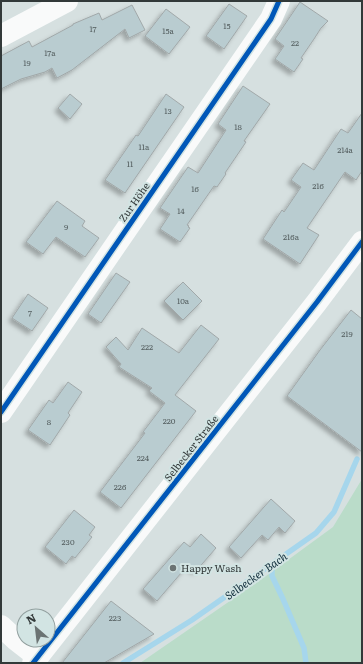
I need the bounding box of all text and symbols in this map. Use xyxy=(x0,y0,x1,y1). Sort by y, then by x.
house number: 15 xyxy=(223,20,231,31)
house number: 17 xyxy=(89,23,97,34)
house number: 15a xyxy=(162,25,174,36)
house number: 22 xyxy=(291,37,299,48)
house number: 17a xyxy=(44,47,56,58)
house number: 19 xyxy=(23,57,31,68)
house number: 13 xyxy=(164,105,172,116)
house number: 18 xyxy=(234,121,242,132)
house number: 11a xyxy=(139,141,150,152)
house number: 214a xyxy=(337,144,354,155)
house number: 11 xyxy=(127,158,134,169)
street label: Zur Höhe xyxy=(114,179,153,225)
house number: 216 xyxy=(312,180,325,191)
house number: 16 xyxy=(191,183,199,194)
house number: 14 xyxy=(177,205,185,216)
house number: 9 xyxy=(64,221,68,232)
house number: 216a xyxy=(283,231,300,242)
house number: 10a xyxy=(177,295,190,306)
house number: 7 xyxy=(28,307,32,318)
house number: 219 xyxy=(341,328,353,339)
house number: 222 xyxy=(141,341,153,352)
street label: Selbecker Straße xyxy=(160,411,221,484)
house number: 220 xyxy=(163,415,176,426)
house number: 8 xyxy=(47,416,52,427)
house number: 224 xyxy=(137,452,150,463)
house number: 226 xyxy=(114,481,127,492)
house number: 230 xyxy=(61,536,75,547)
water label: Selbecker Bach xyxy=(221,547,290,603)
place label: Happy Wash xyxy=(181,560,242,575)
marker: Happy Wash xyxy=(168,563,178,573)
north arrow xyxy=(16,608,56,648)
text: N xyxy=(23,609,39,628)
house number: 223 xyxy=(109,612,121,623)

